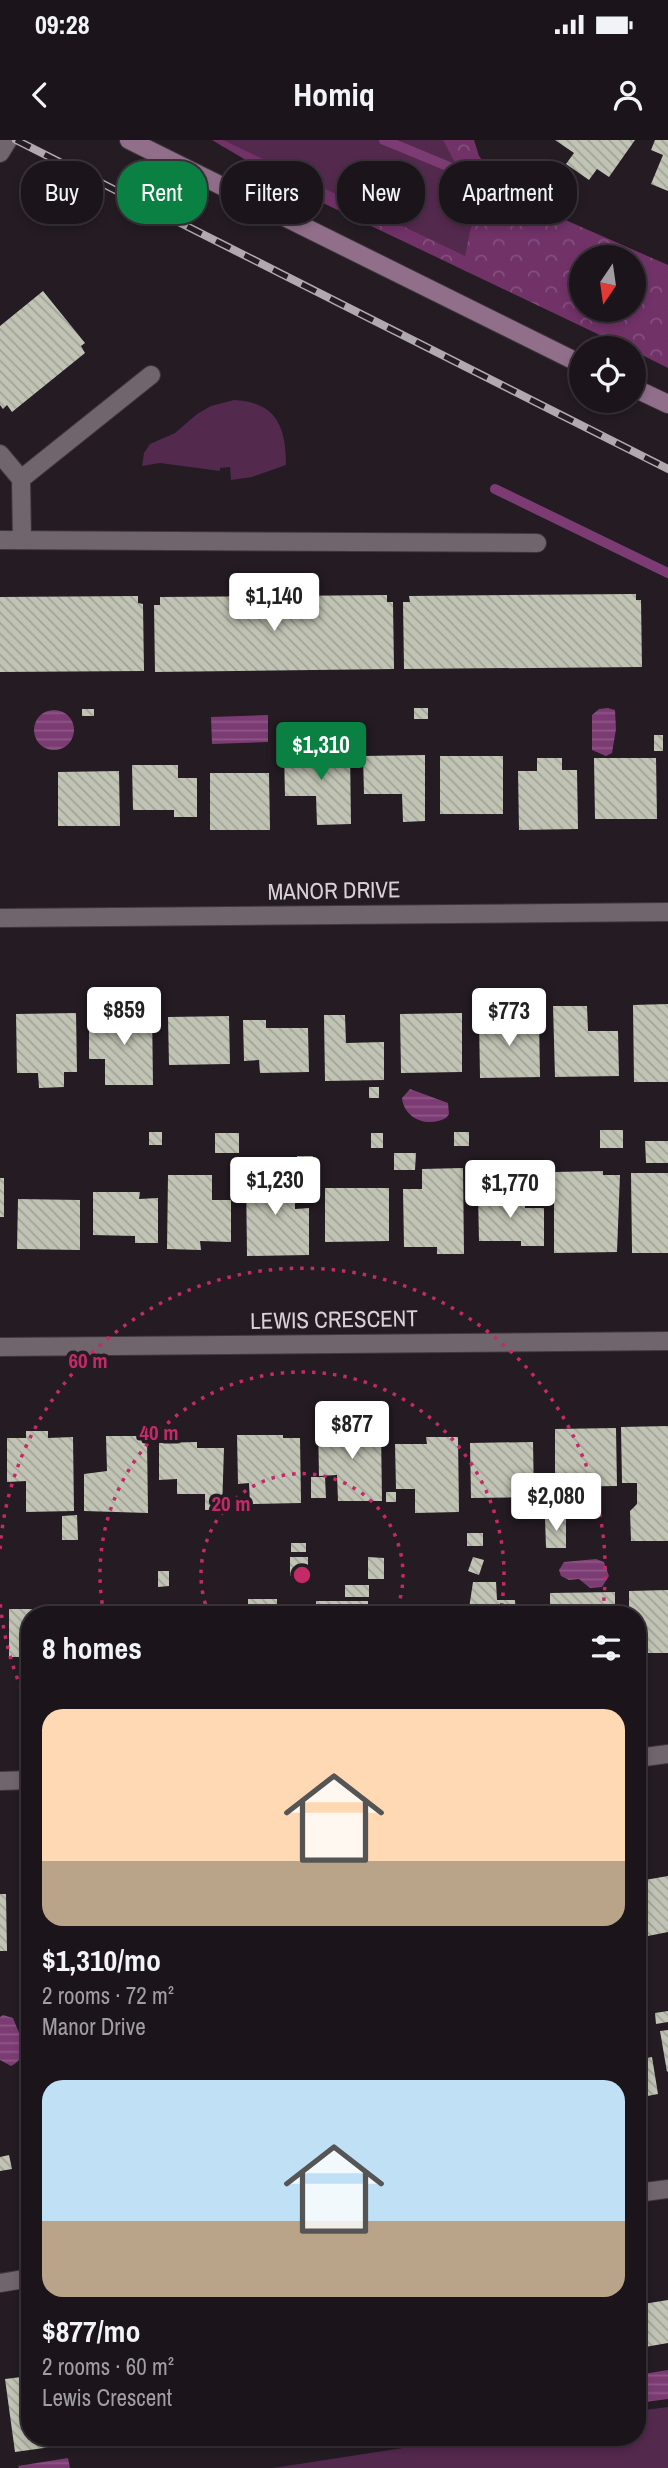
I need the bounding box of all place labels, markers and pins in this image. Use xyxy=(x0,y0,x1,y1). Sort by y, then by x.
pin: $1,140 xyxy=(217,574,331,633)
pin: $1,310 xyxy=(264,722,378,782)
pin: $859 xyxy=(83,988,165,1047)
pin: $773 xyxy=(468,988,550,1048)
pin: $1,230 xyxy=(218,1158,332,1217)
pin: $1,770 xyxy=(453,1160,567,1220)
pin: $877 xyxy=(311,1402,393,1461)
pin: $2,080 xyxy=(499,1474,613,1533)
centre of rings xyxy=(290,1563,314,1587)

